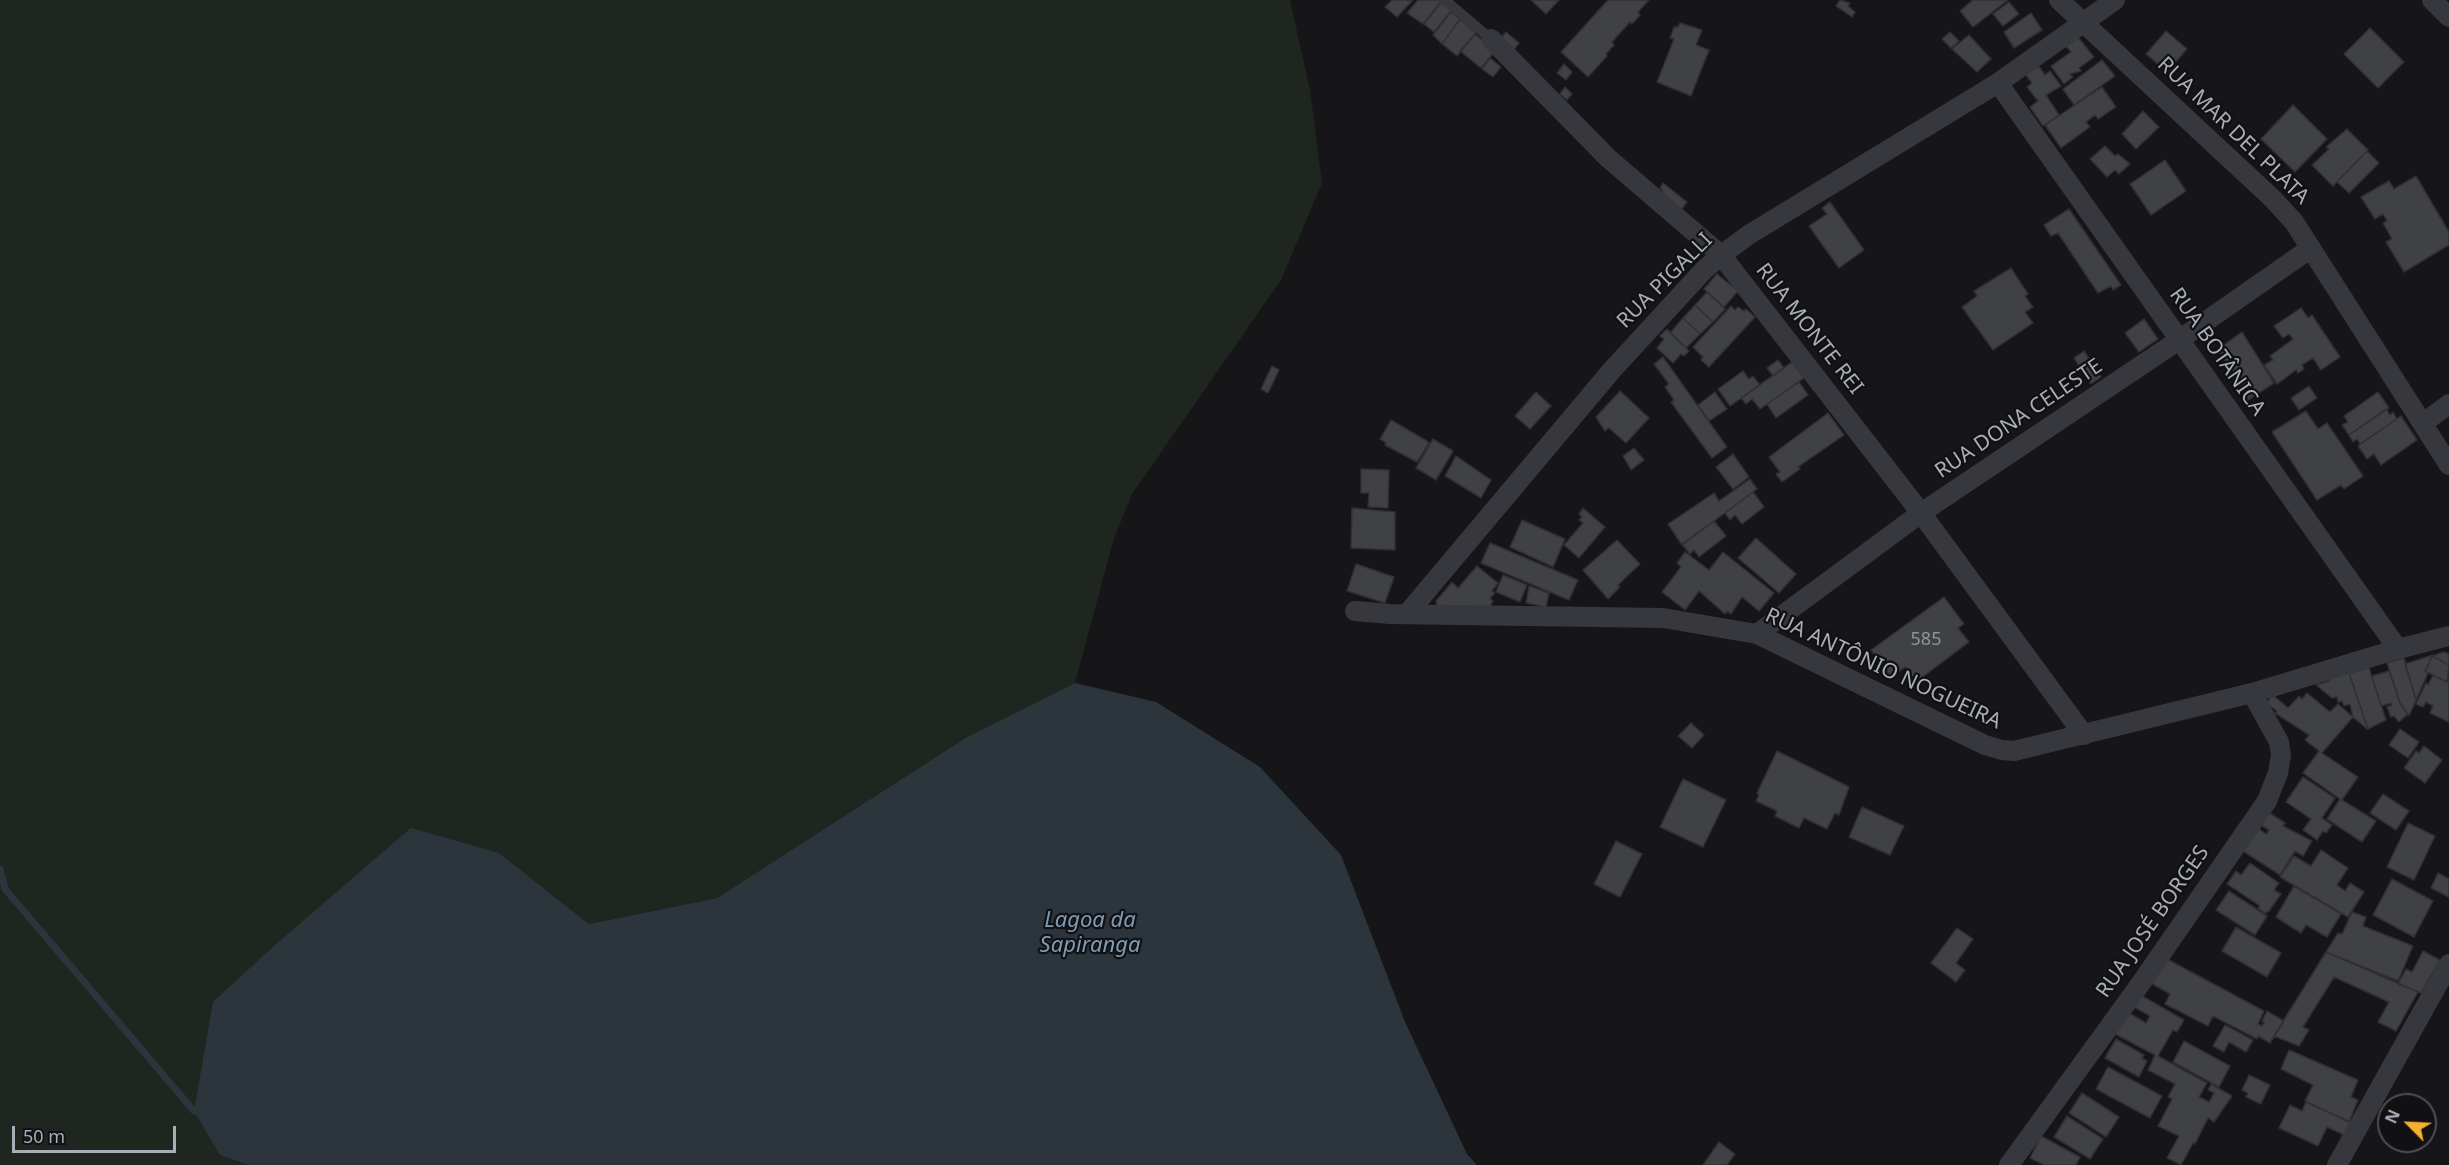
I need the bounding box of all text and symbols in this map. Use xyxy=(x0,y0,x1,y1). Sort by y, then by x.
street label: RUA MAR DEL PLATA xyxy=(2152,52,2314,210)
street label: RUA PIGALLI xyxy=(1612,228,1718,334)
street label: RUA MONTE REI xyxy=(1750,259,1868,399)
street label: RUA BOTÂNICA xyxy=(2164,283,2270,421)
street label: RUA DONA CELESTE xyxy=(1931,354,2107,484)
street label: RUA ANTÔNIO NOGUEIRA xyxy=(1761,603,2005,735)
house number: 585 xyxy=(1911,629,1941,651)
street label: RUA JOSÉ BORGES xyxy=(2091,841,2215,1003)
water label: Lagoa da Sapiranga xyxy=(1040,908,1140,960)
north arrow xyxy=(2377,1093,2437,1153)
text: N xyxy=(2380,1106,2405,1127)
scale bar xyxy=(15,1114,178,1152)
text: 50 m xyxy=(23,1124,65,1148)

